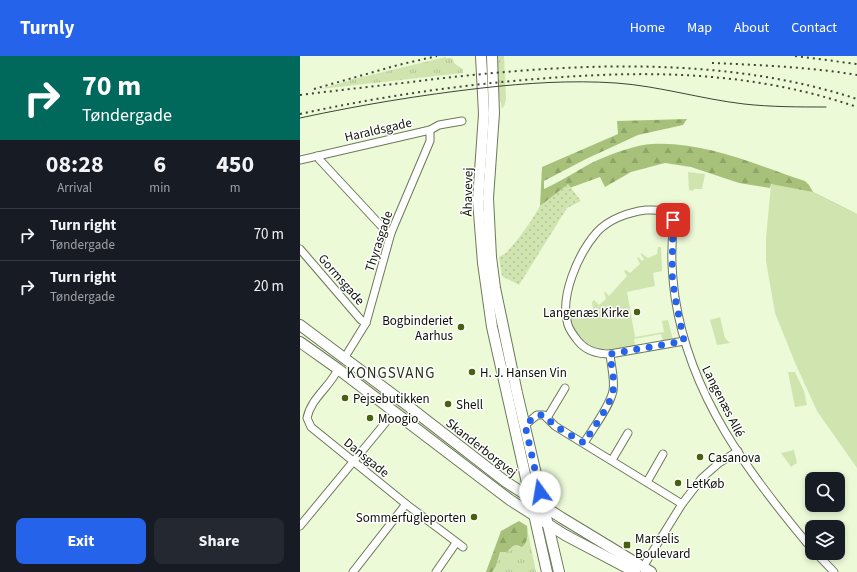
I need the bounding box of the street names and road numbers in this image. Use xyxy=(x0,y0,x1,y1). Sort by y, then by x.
street label: Haraldsgade xyxy=(343,114,414,146)
street label: Åhavevej xyxy=(459,167,477,217)
street label: Thyrasgade xyxy=(361,209,397,274)
street label: Gormsgade xyxy=(314,250,368,309)
street label: Langenæs Allé xyxy=(697,363,749,440)
street label: Skanderborgvej xyxy=(442,414,521,481)
street label: Dansgade xyxy=(340,434,393,482)

